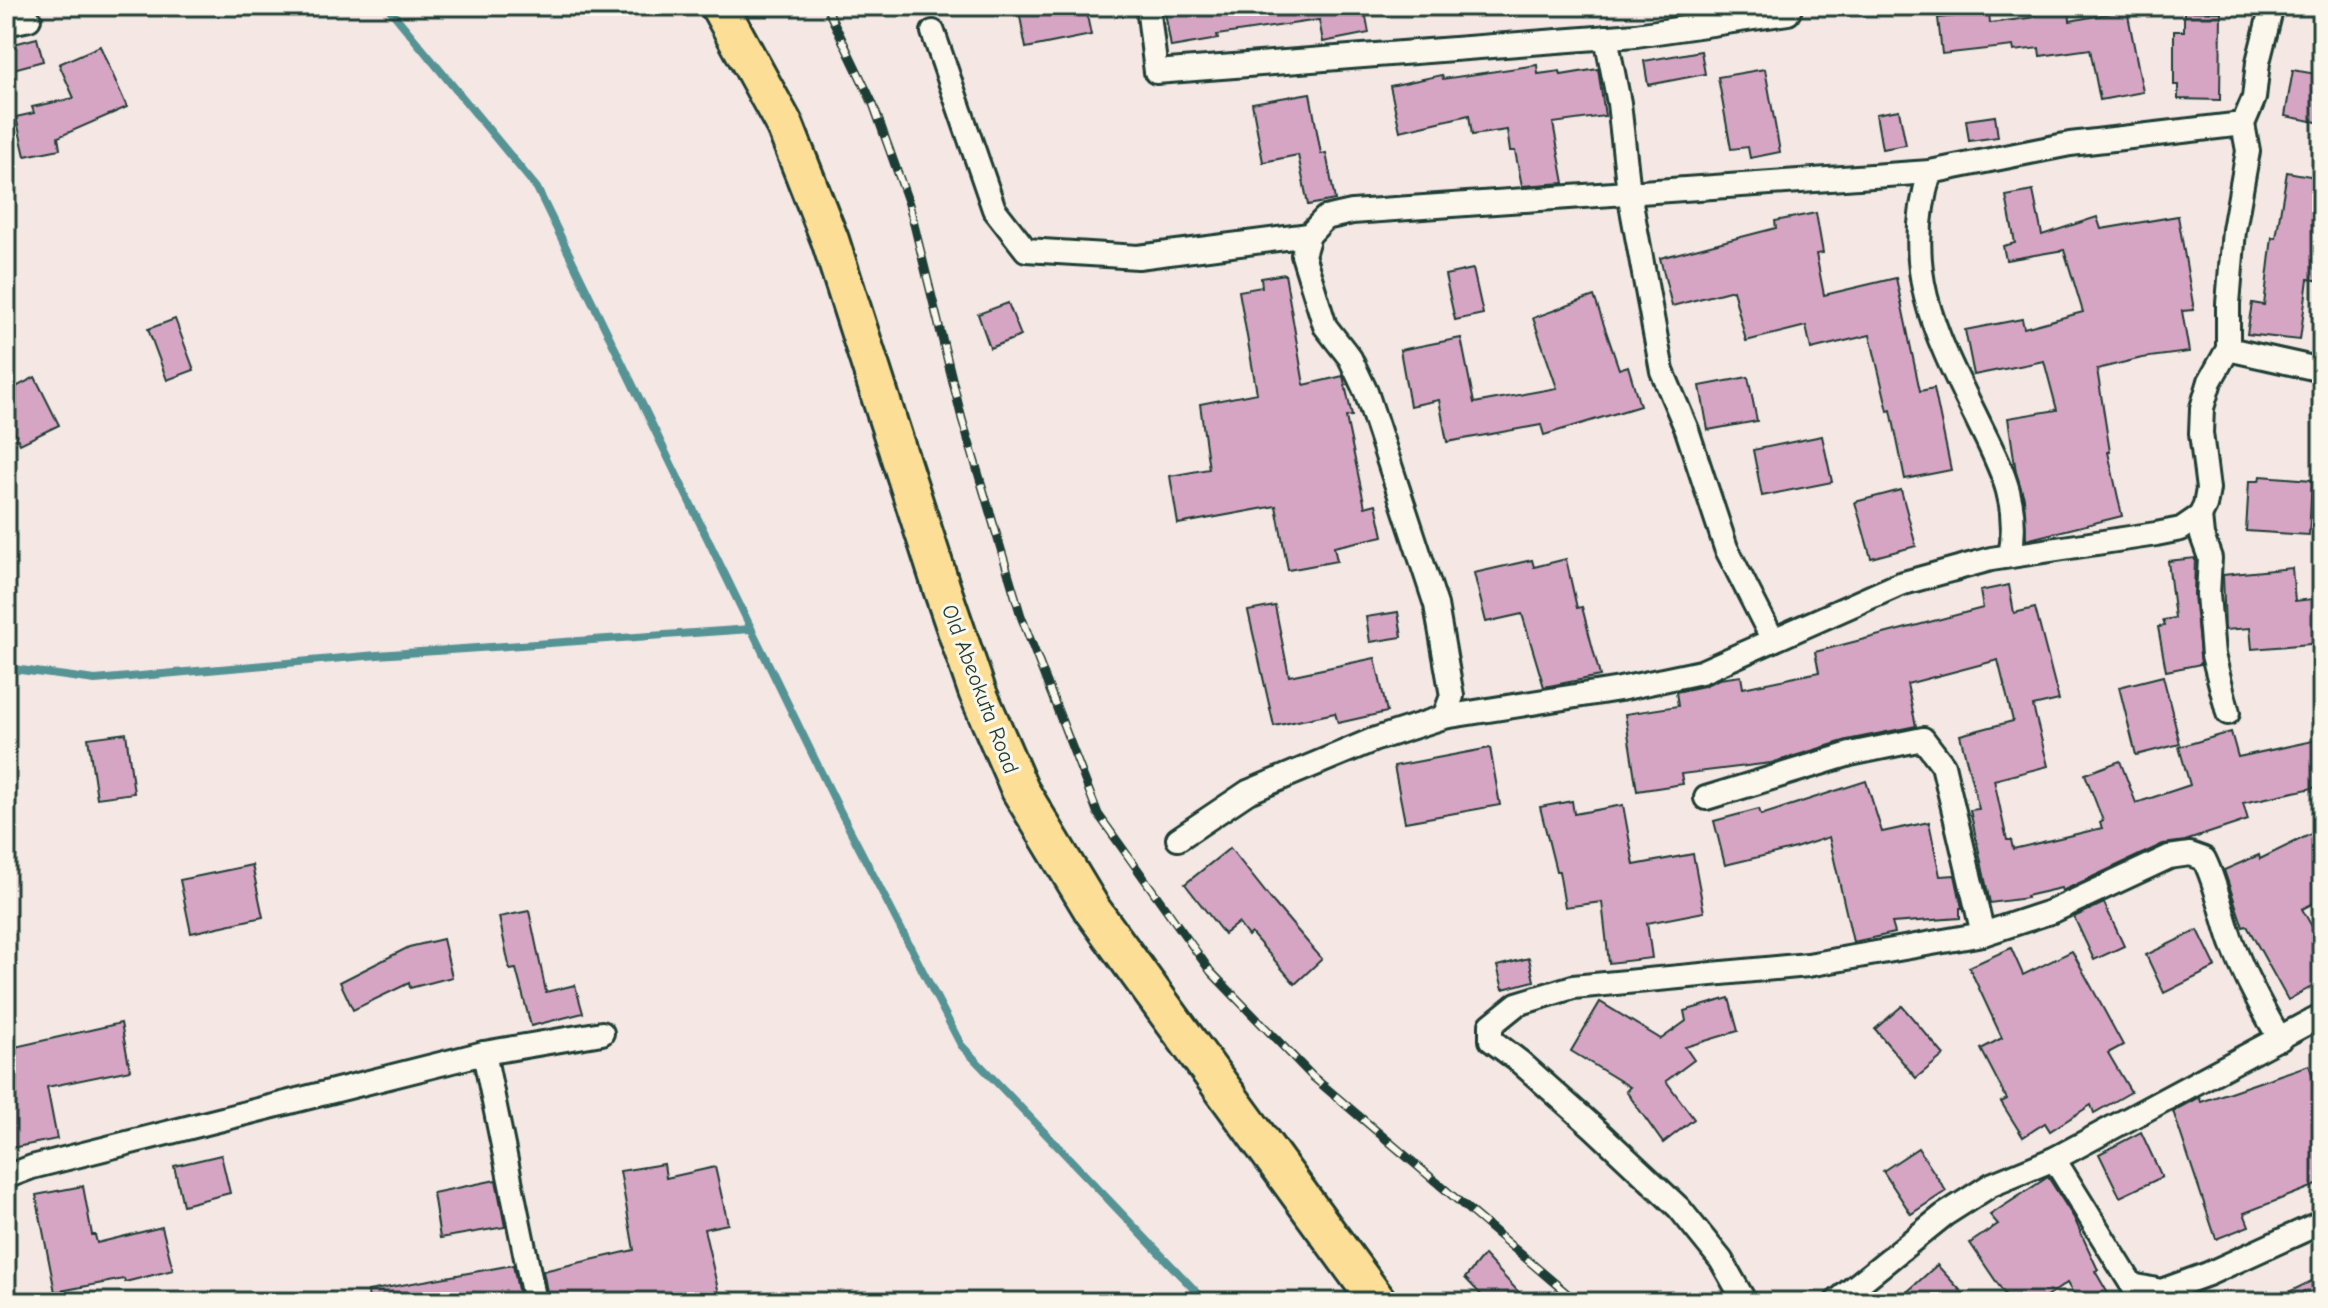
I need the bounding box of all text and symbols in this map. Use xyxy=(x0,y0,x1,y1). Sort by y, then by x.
street label: Old Abeokuta Road xyxy=(936,601,1024,777)

